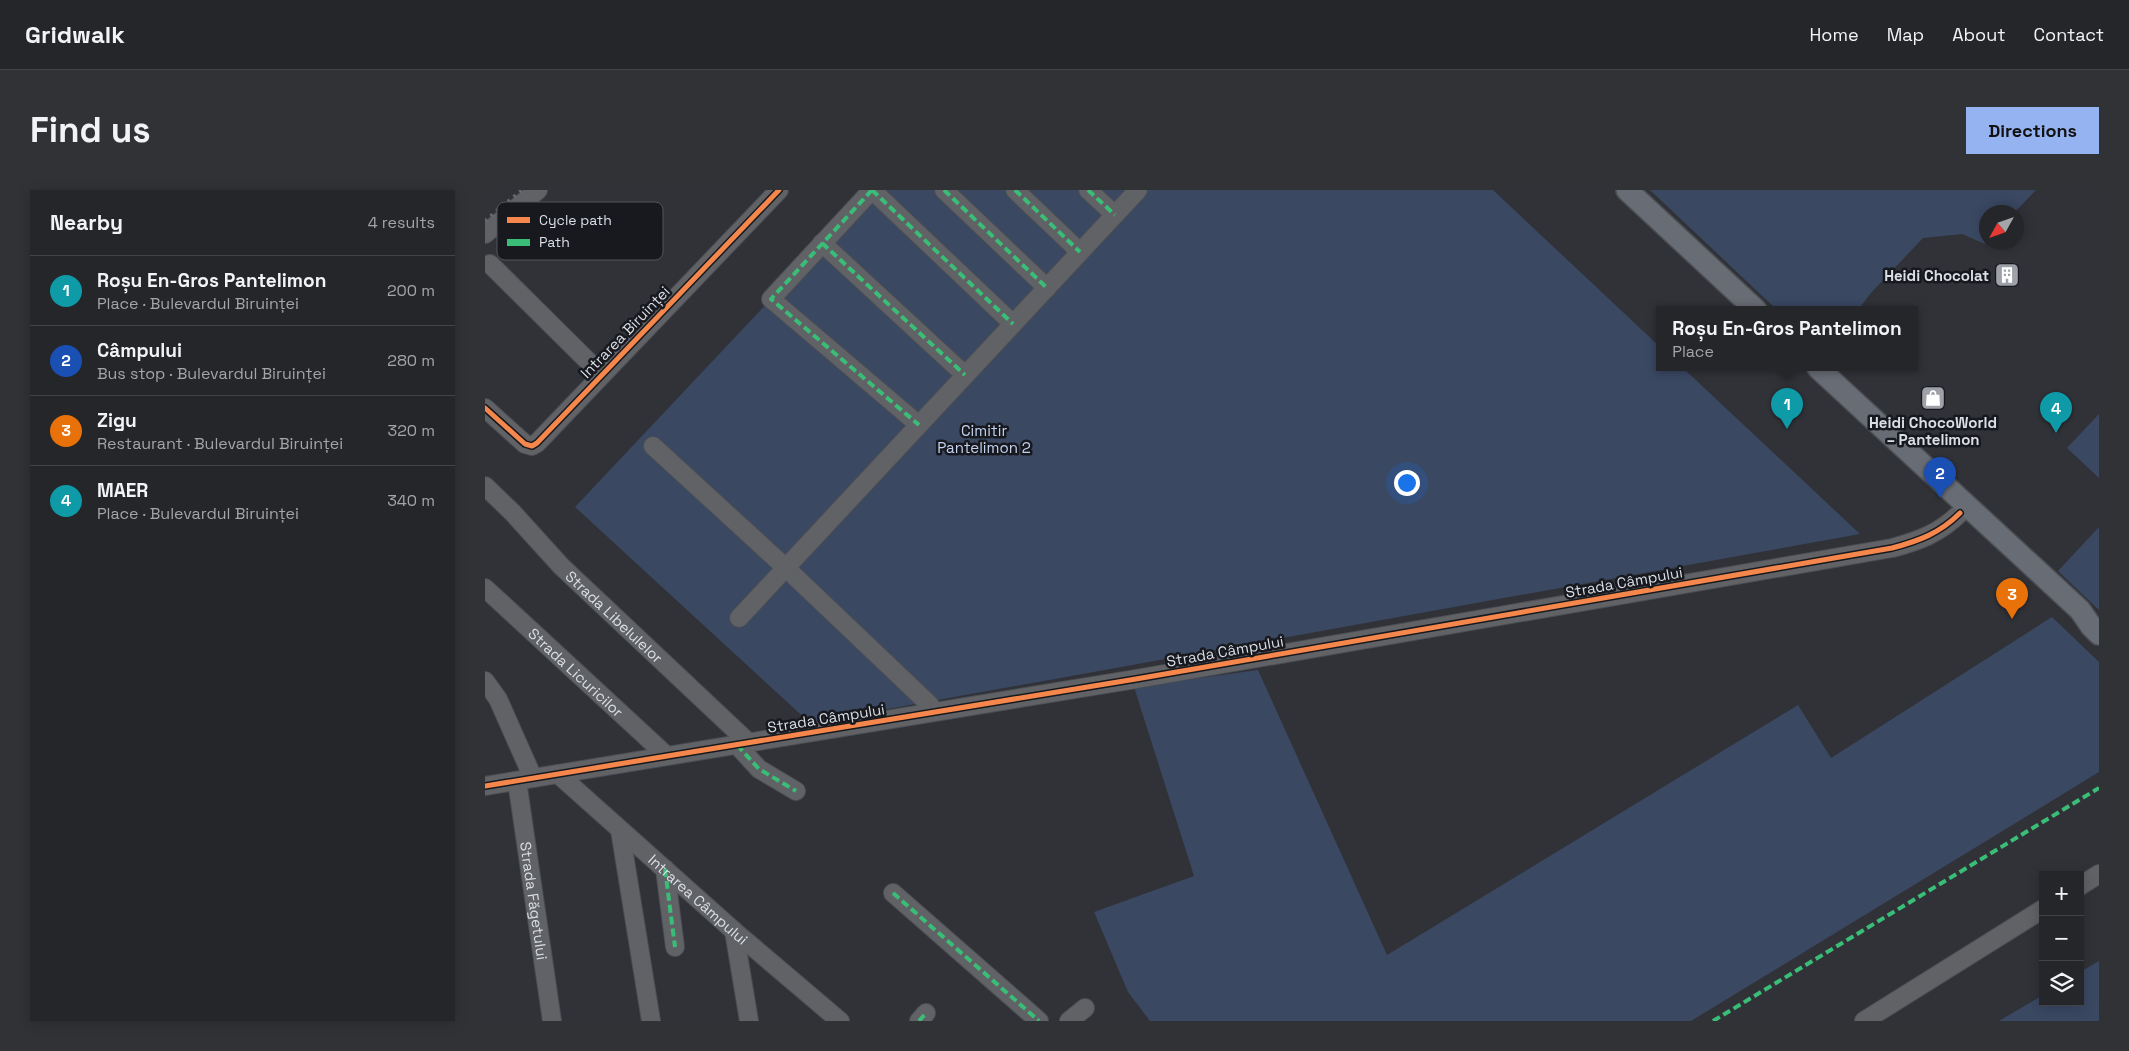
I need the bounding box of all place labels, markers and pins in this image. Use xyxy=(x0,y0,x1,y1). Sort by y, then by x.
building icon: Heidi Chocolat xyxy=(1994,262,2020,288)
place label: Heidi Chocolat xyxy=(1884,266,1989,285)
shop icon: Heidi ChocoWorld – Pantelimon xyxy=(1920,385,1946,411)
pin: 1 xyxy=(1771,388,1803,429)
pin: 4 xyxy=(2040,392,2072,433)
place label: Heidi ChocoWorld – Pantelimon xyxy=(1869,413,1997,449)
pin: 2 xyxy=(1924,457,1956,498)
pin: 3 xyxy=(1996,578,2028,619)

